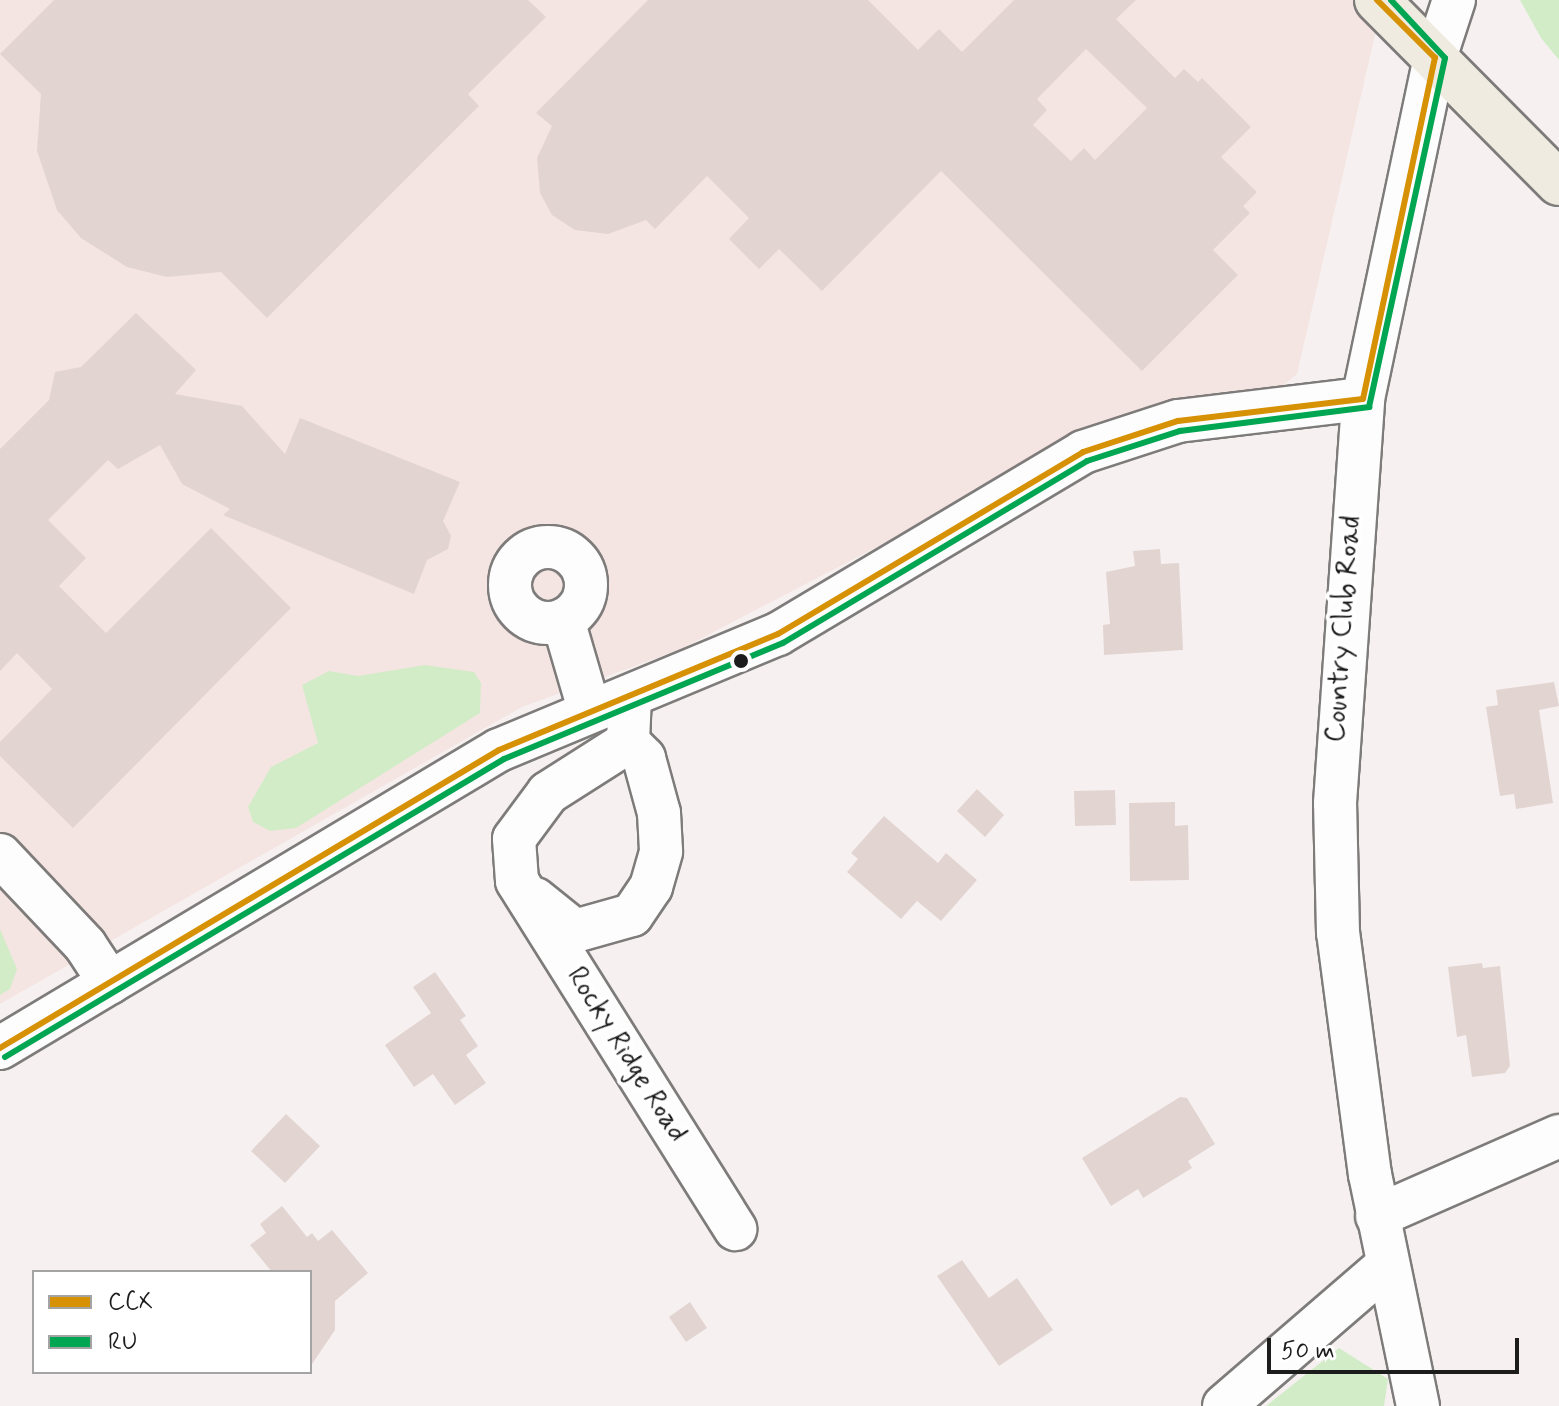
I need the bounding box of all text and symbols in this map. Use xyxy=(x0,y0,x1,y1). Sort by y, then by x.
street label: Country Club Road xyxy=(1319,517,1369,741)
unlabelled marker xyxy=(733,653,749,669)
street label: Rocky Ridge Road xyxy=(558,960,694,1150)
legend xyxy=(32,1270,312,1374)
text: CCX xyxy=(108,1287,153,1318)
scale bar xyxy=(1271,1322,1523,1372)
text: RU xyxy=(108,1327,138,1358)
text: 50 m xyxy=(1281,1336,1335,1367)

